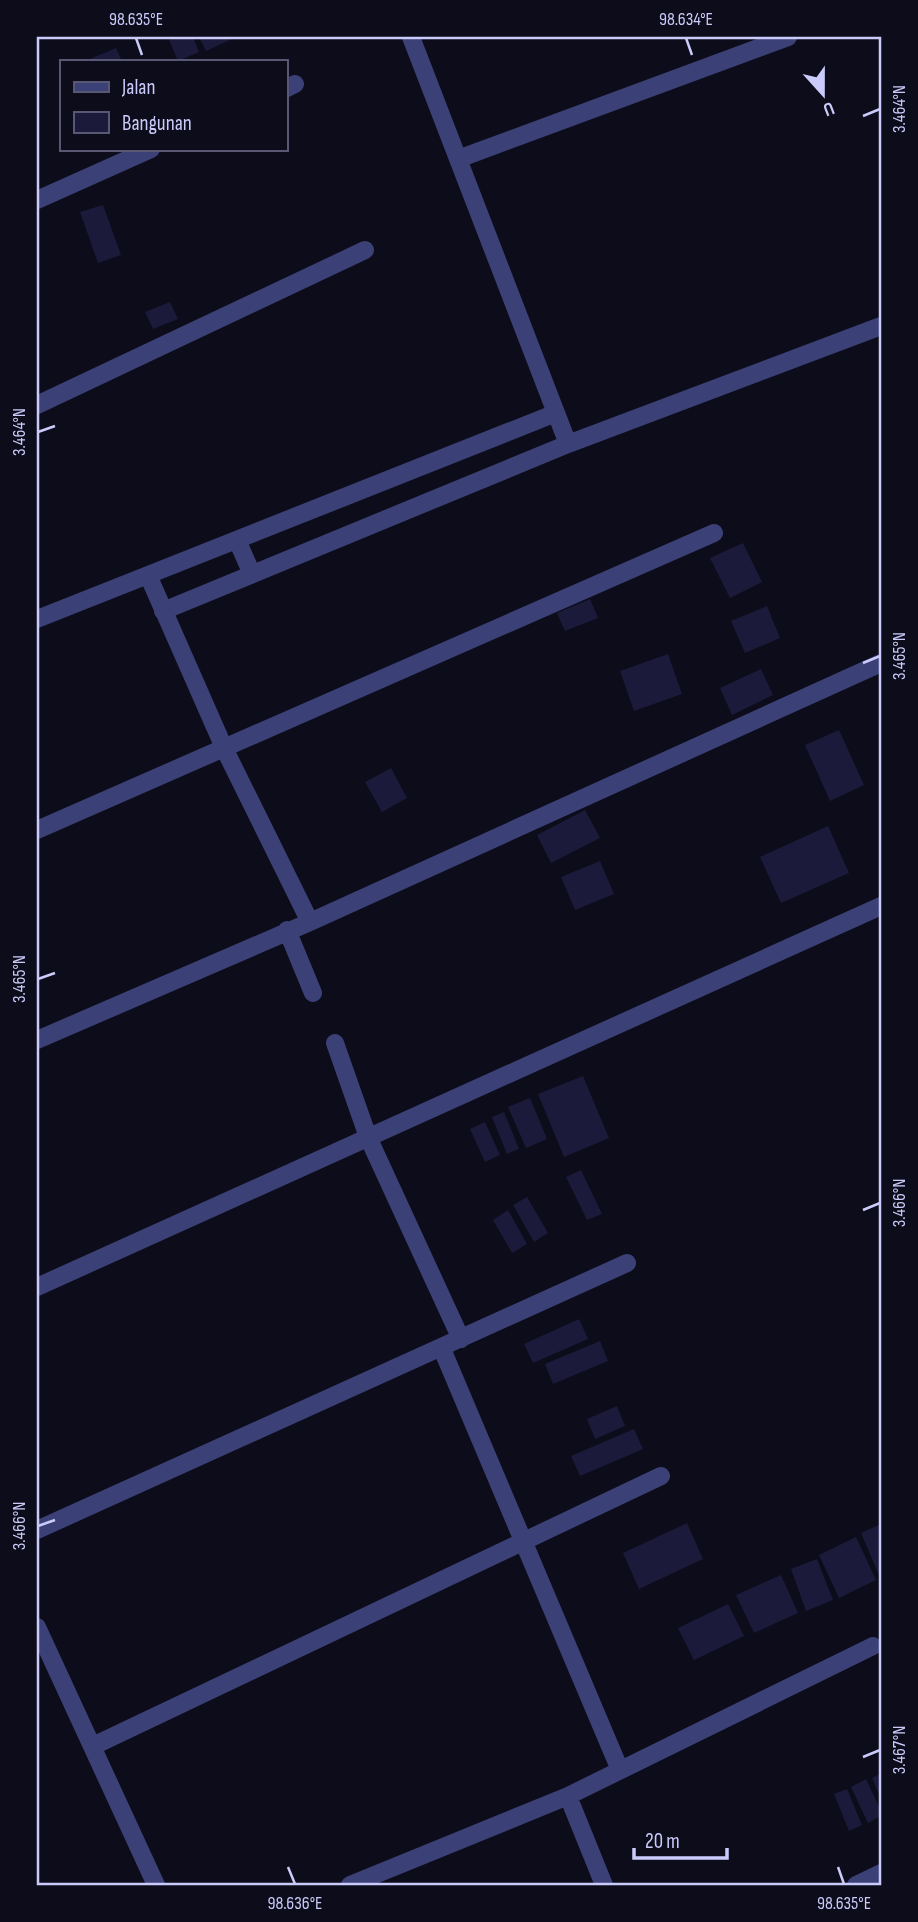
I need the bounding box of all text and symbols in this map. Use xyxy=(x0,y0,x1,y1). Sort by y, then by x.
text: 98.635°E xyxy=(109,9,163,30)
text: 98.634°E xyxy=(659,9,713,30)
legend xyxy=(60,60,287,150)
north arrow xyxy=(788,60,858,130)
text: Jalan xyxy=(121,75,155,100)
text: 3.464°N xyxy=(889,85,910,133)
text: U xyxy=(820,96,837,121)
text: Bangunan xyxy=(122,111,192,136)
text: 3.464°N xyxy=(9,408,30,456)
text: 3.465°N xyxy=(889,632,910,680)
text: 3.465°N xyxy=(9,955,30,1003)
text: 3.466°N xyxy=(889,1179,910,1227)
text: 3.466°N xyxy=(9,1502,30,1550)
text: 3.467°N xyxy=(889,1726,910,1774)
scale bar xyxy=(634,1817,727,1861)
text: 20 m xyxy=(645,1829,680,1854)
text: 98.636°E xyxy=(268,1893,322,1914)
text: 98.635°E xyxy=(817,1893,871,1914)

